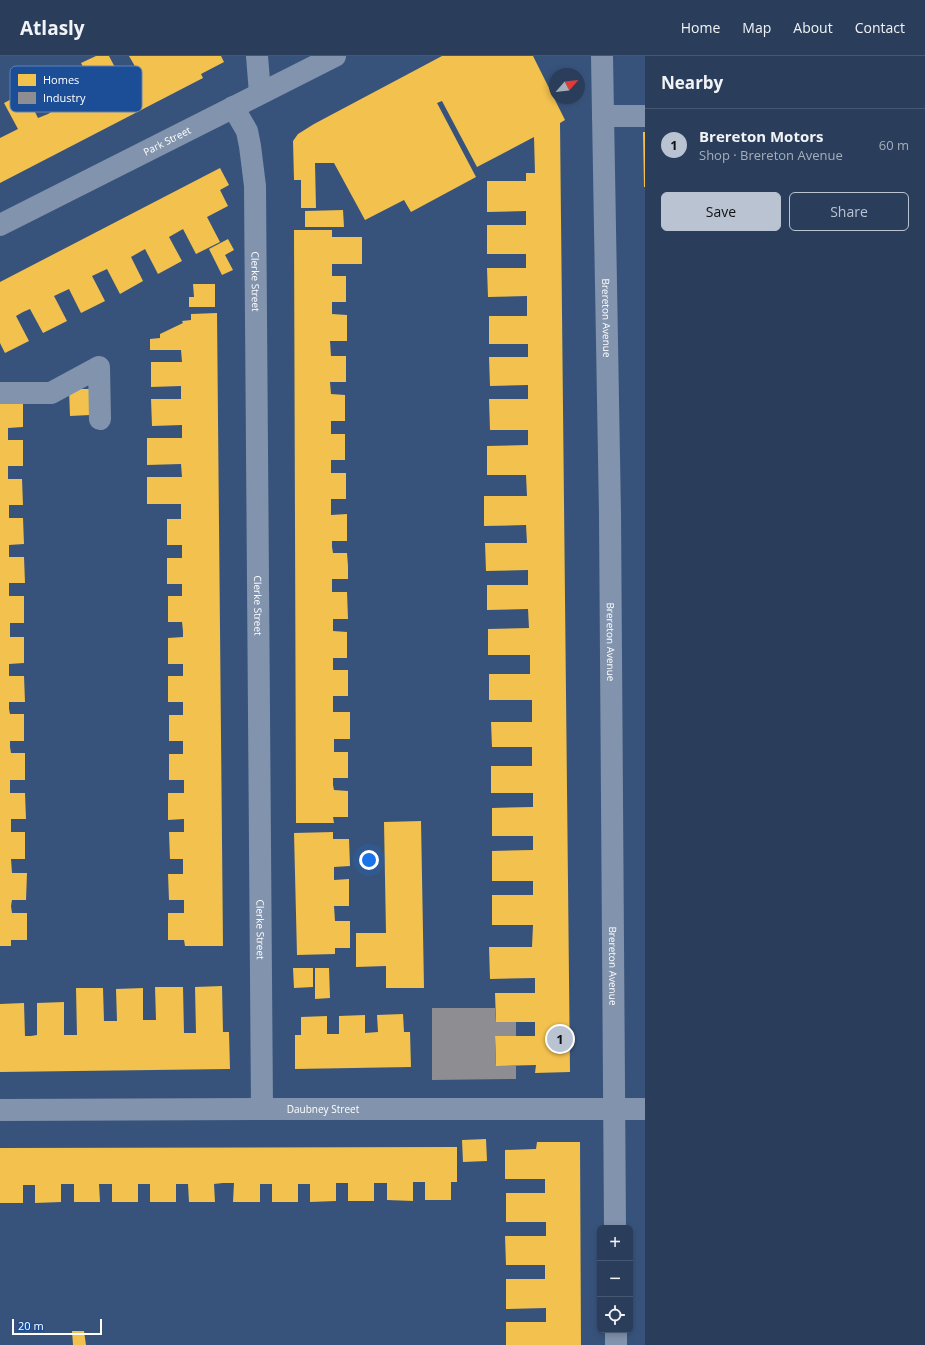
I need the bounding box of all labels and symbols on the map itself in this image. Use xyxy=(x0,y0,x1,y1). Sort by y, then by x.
legend xyxy=(10,66,142,112)
north arrow xyxy=(549,68,585,104)
text: Homes xyxy=(43,72,79,87)
text: Industry xyxy=(43,90,86,105)
street label: Park Street xyxy=(141,123,193,159)
street label: Clerke Street xyxy=(248,252,263,312)
street label: Brereton Avenue xyxy=(599,278,614,358)
street label: Clerke Street xyxy=(251,576,265,636)
street label: Brereton Avenue xyxy=(604,602,618,682)
your location xyxy=(359,850,379,870)
street label: Clerke Street xyxy=(253,900,268,960)
street label: Brereton Avenue xyxy=(606,926,620,1006)
pin: 1 xyxy=(547,1024,573,1054)
street label: Daubney Street xyxy=(287,1102,360,1116)
scale bar xyxy=(12,1317,102,1336)

